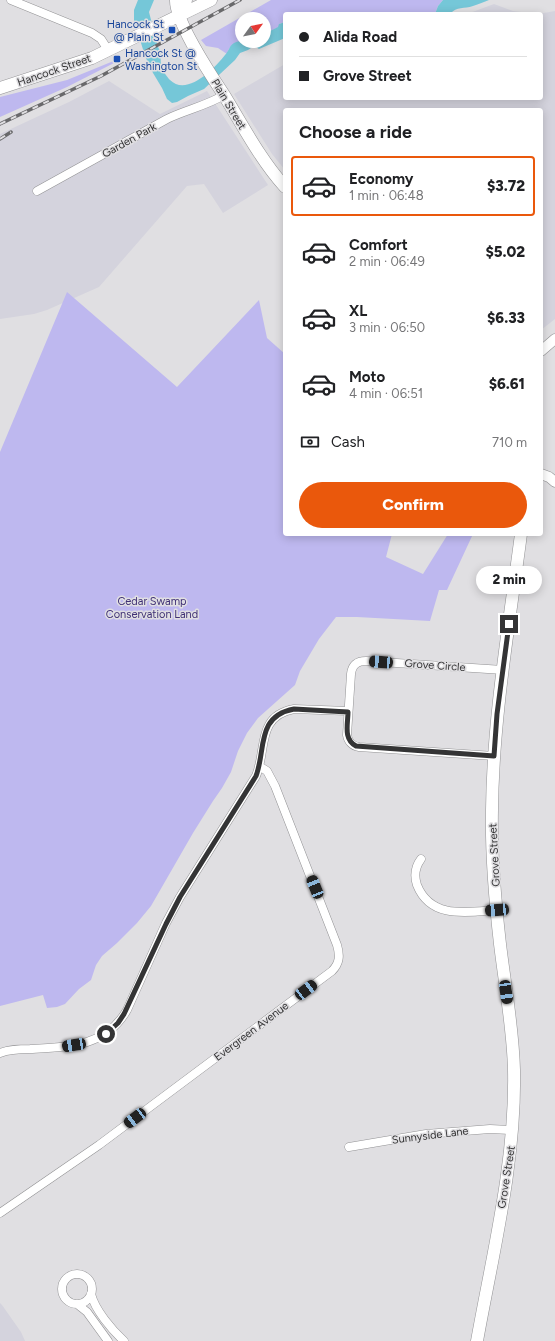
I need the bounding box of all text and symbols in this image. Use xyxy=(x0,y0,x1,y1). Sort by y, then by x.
north arrow xyxy=(235,12,271,48)
map controls xyxy=(235,12,271,48)
place label: Hancock St @ Plain St xyxy=(107,18,164,44)
marker: Hancock St @ Plain St xyxy=(167,25,177,35)
text: Alida Road xyxy=(323,28,397,46)
place label: Hancock St @ Washington St xyxy=(125,47,197,73)
street label: Hancock Street xyxy=(16,52,93,89)
marker: Hancock St @ Washington St xyxy=(112,54,122,64)
text: Grove Street xyxy=(323,67,412,85)
street label: Plain Street xyxy=(208,77,249,132)
street label: Garden Park xyxy=(100,120,159,161)
text: Choose a ride xyxy=(299,121,412,143)
icon: car xyxy=(301,168,337,204)
text: Economy xyxy=(349,170,414,188)
text: $3.72 xyxy=(487,177,525,195)
text: 1 min · 06:48 xyxy=(349,188,424,203)
icon: car xyxy=(301,234,337,270)
text: Comfort xyxy=(349,236,408,254)
text: $5.02 xyxy=(485,243,525,261)
text: 2 min · 06:49 xyxy=(349,254,425,269)
icon: car xyxy=(301,300,337,336)
text: XL xyxy=(349,302,367,320)
text: $6.33 xyxy=(487,309,525,327)
text: 3 min · 06:50 xyxy=(349,320,425,335)
icon: car xyxy=(301,366,337,402)
text: Moto xyxy=(349,368,385,386)
text: $6.61 xyxy=(489,375,525,393)
text: 4 min · 06:51 xyxy=(349,386,423,401)
icon: cash xyxy=(299,431,321,453)
text: Cash xyxy=(331,433,365,451)
text: 710 m xyxy=(492,435,527,450)
button: Confirm xyxy=(299,482,527,528)
callout: 2 min xyxy=(476,566,542,594)
text: 2 min xyxy=(492,572,526,587)
park label: Cedar Swamp Conservation Land xyxy=(106,595,198,621)
route end xyxy=(500,615,518,633)
car xyxy=(369,655,393,669)
street label: Grove Circle xyxy=(404,657,466,674)
street label: Grove Street xyxy=(486,823,503,887)
car xyxy=(305,874,325,900)
car xyxy=(485,903,509,917)
car xyxy=(293,978,319,1002)
car xyxy=(498,979,514,1005)
street label: Evergreen Avenue xyxy=(211,999,291,1064)
route start xyxy=(97,1025,115,1043)
car xyxy=(61,1037,87,1053)
car xyxy=(122,1106,148,1130)
street label: Sunnyside Lane xyxy=(391,1124,469,1147)
street label: Grove Street xyxy=(495,1145,518,1209)

